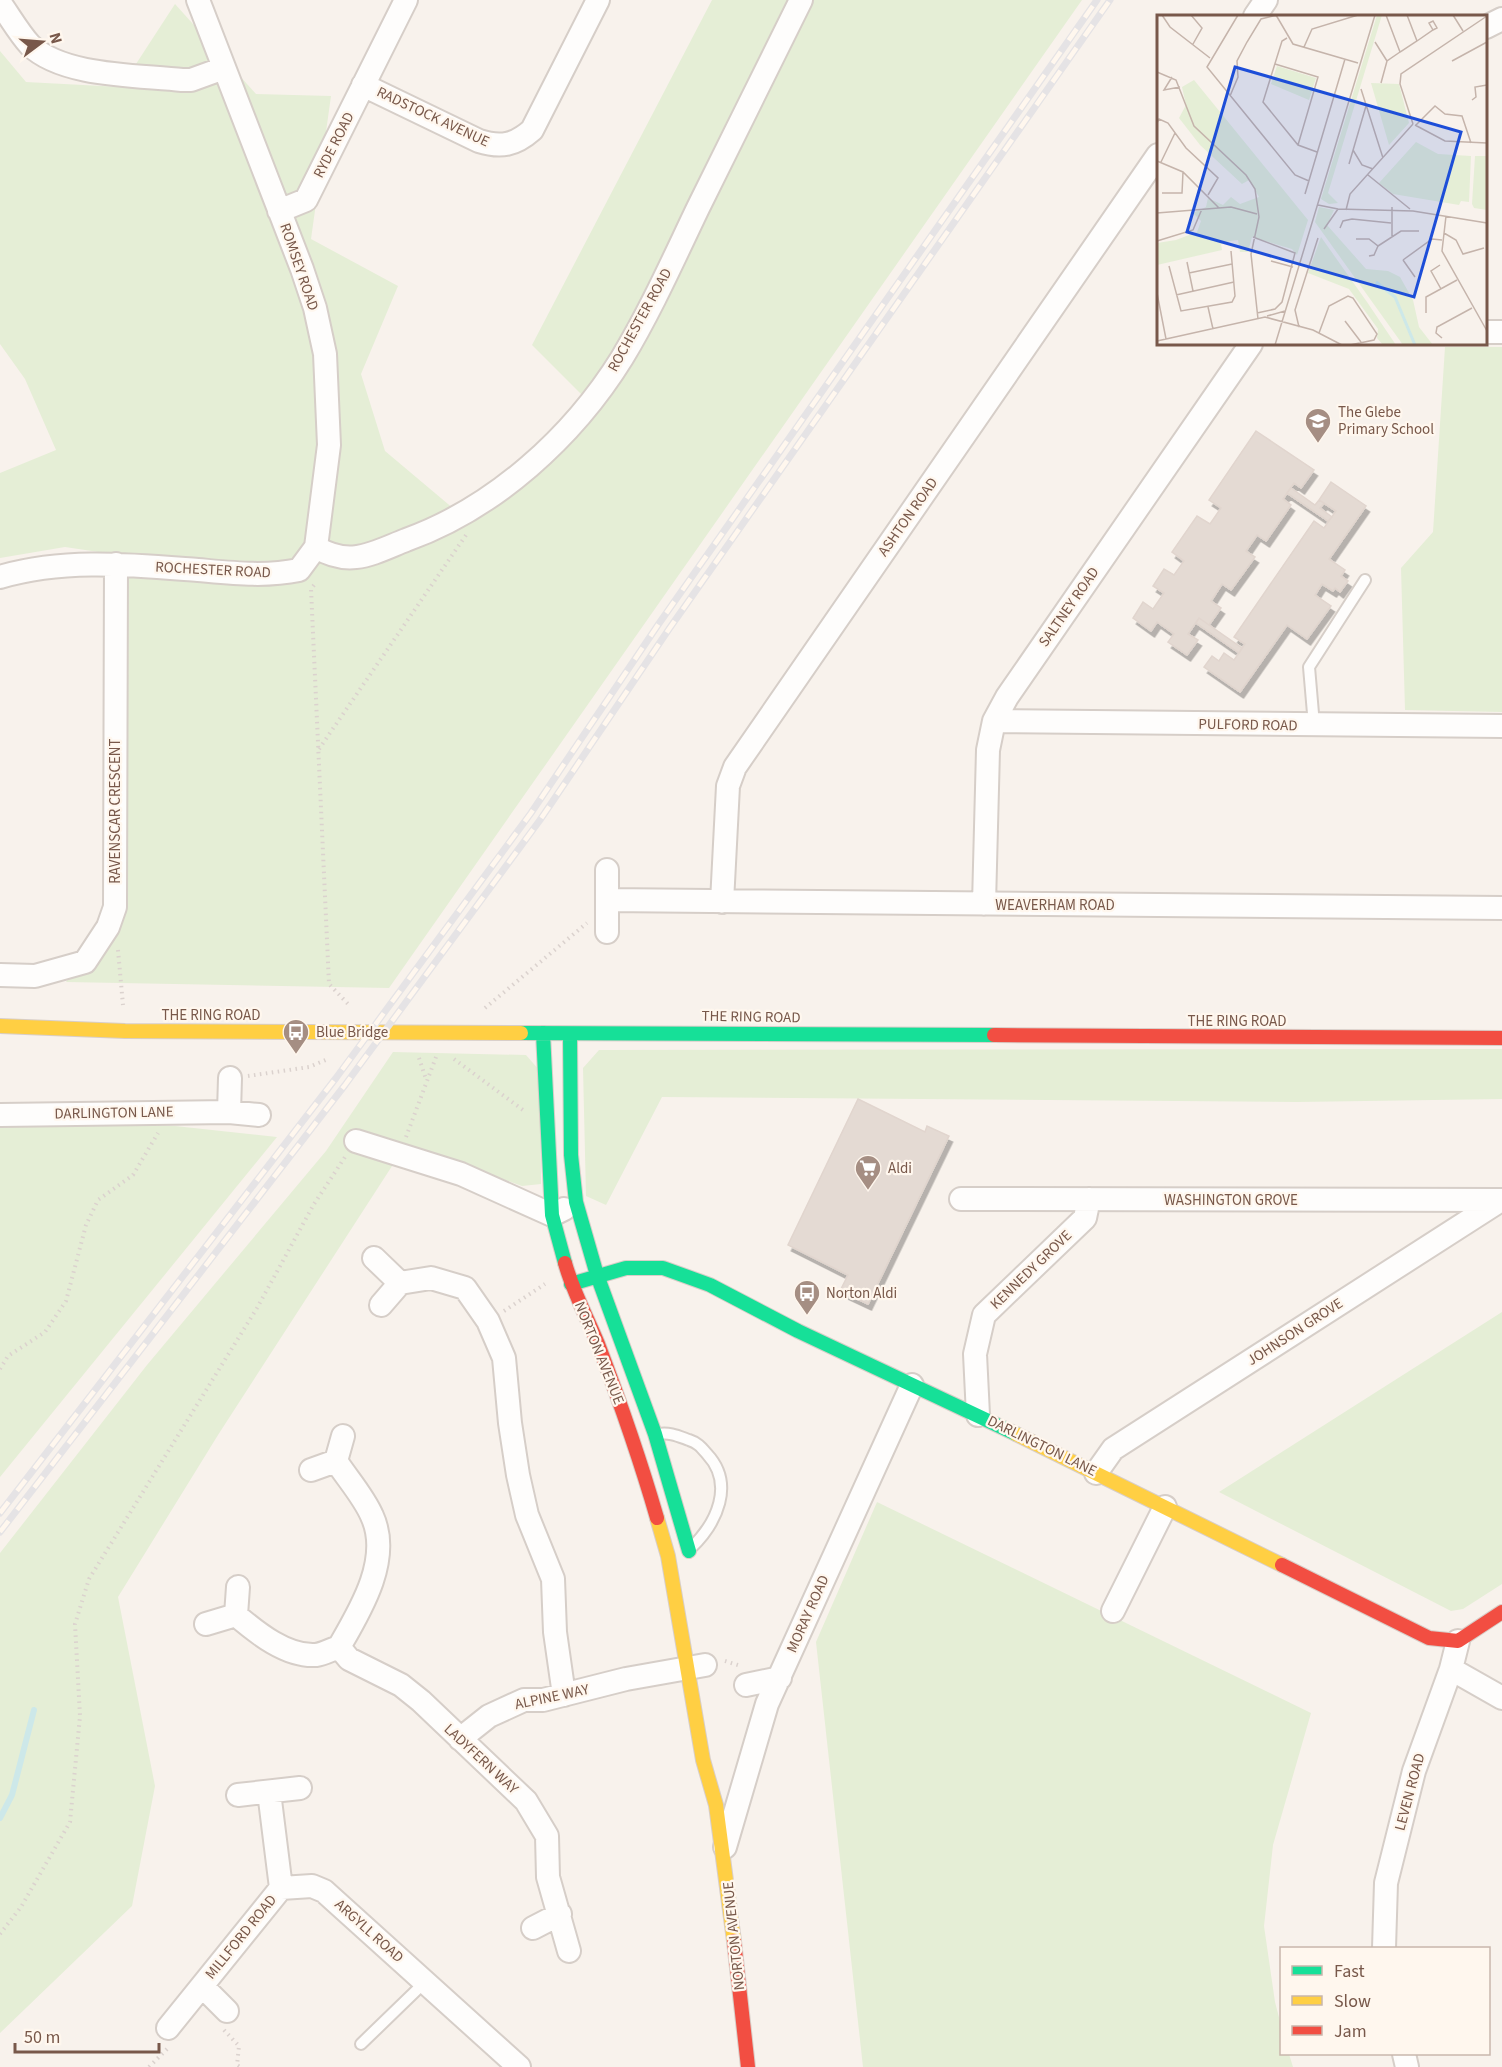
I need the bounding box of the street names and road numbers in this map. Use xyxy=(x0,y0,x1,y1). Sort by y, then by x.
street label: RADSTOCK AVENUE xyxy=(373,82,493,152)
street label: RYDE ROAD xyxy=(308,108,360,182)
street label: ROMSEY ROAD xyxy=(274,220,324,314)
street label: ROCHESTER ROAD xyxy=(603,264,677,376)
street label: ASHTON ROAD xyxy=(873,473,943,561)
street label: ROCHESTER ROAD xyxy=(155,556,271,584)
street label: SALTNEY ROAD xyxy=(1034,563,1104,651)
street label: PULFORD ROAD xyxy=(1198,714,1298,736)
street label: RAVENSCAR CRESCENT xyxy=(105,738,126,884)
street label: WEAVERHAM ROAD xyxy=(995,895,1115,916)
street label: THE RING ROAD xyxy=(162,1005,260,1026)
street label: THE RING ROAD xyxy=(701,1006,801,1028)
street label: THE RING ROAD xyxy=(1188,1011,1286,1032)
street label: DARLINGTON LANE xyxy=(54,1101,174,1125)
street label: WASHINGTON GROVE xyxy=(1164,1190,1298,1211)
street label: KENNEDY GROVE xyxy=(986,1225,1077,1314)
street label: JOHNSON GROVE xyxy=(1243,1293,1347,1371)
street label: NORTON AVENUE xyxy=(569,1298,629,1408)
street label: DARLINGTON LANE xyxy=(984,1410,1100,1482)
street label: MORAY ROAD xyxy=(781,1572,835,1656)
street label: ALPINE WAY xyxy=(513,1679,592,1715)
street label: LADYFERN WAY xyxy=(439,1719,524,1800)
street label: LEVEN ROAD xyxy=(1390,1751,1430,1833)
street label: NORTON AVENUE xyxy=(718,1881,750,1991)
street label: MILLFORD ROAD xyxy=(200,1890,282,1984)
street label: ARGYLL ROAD xyxy=(330,1894,408,1968)

